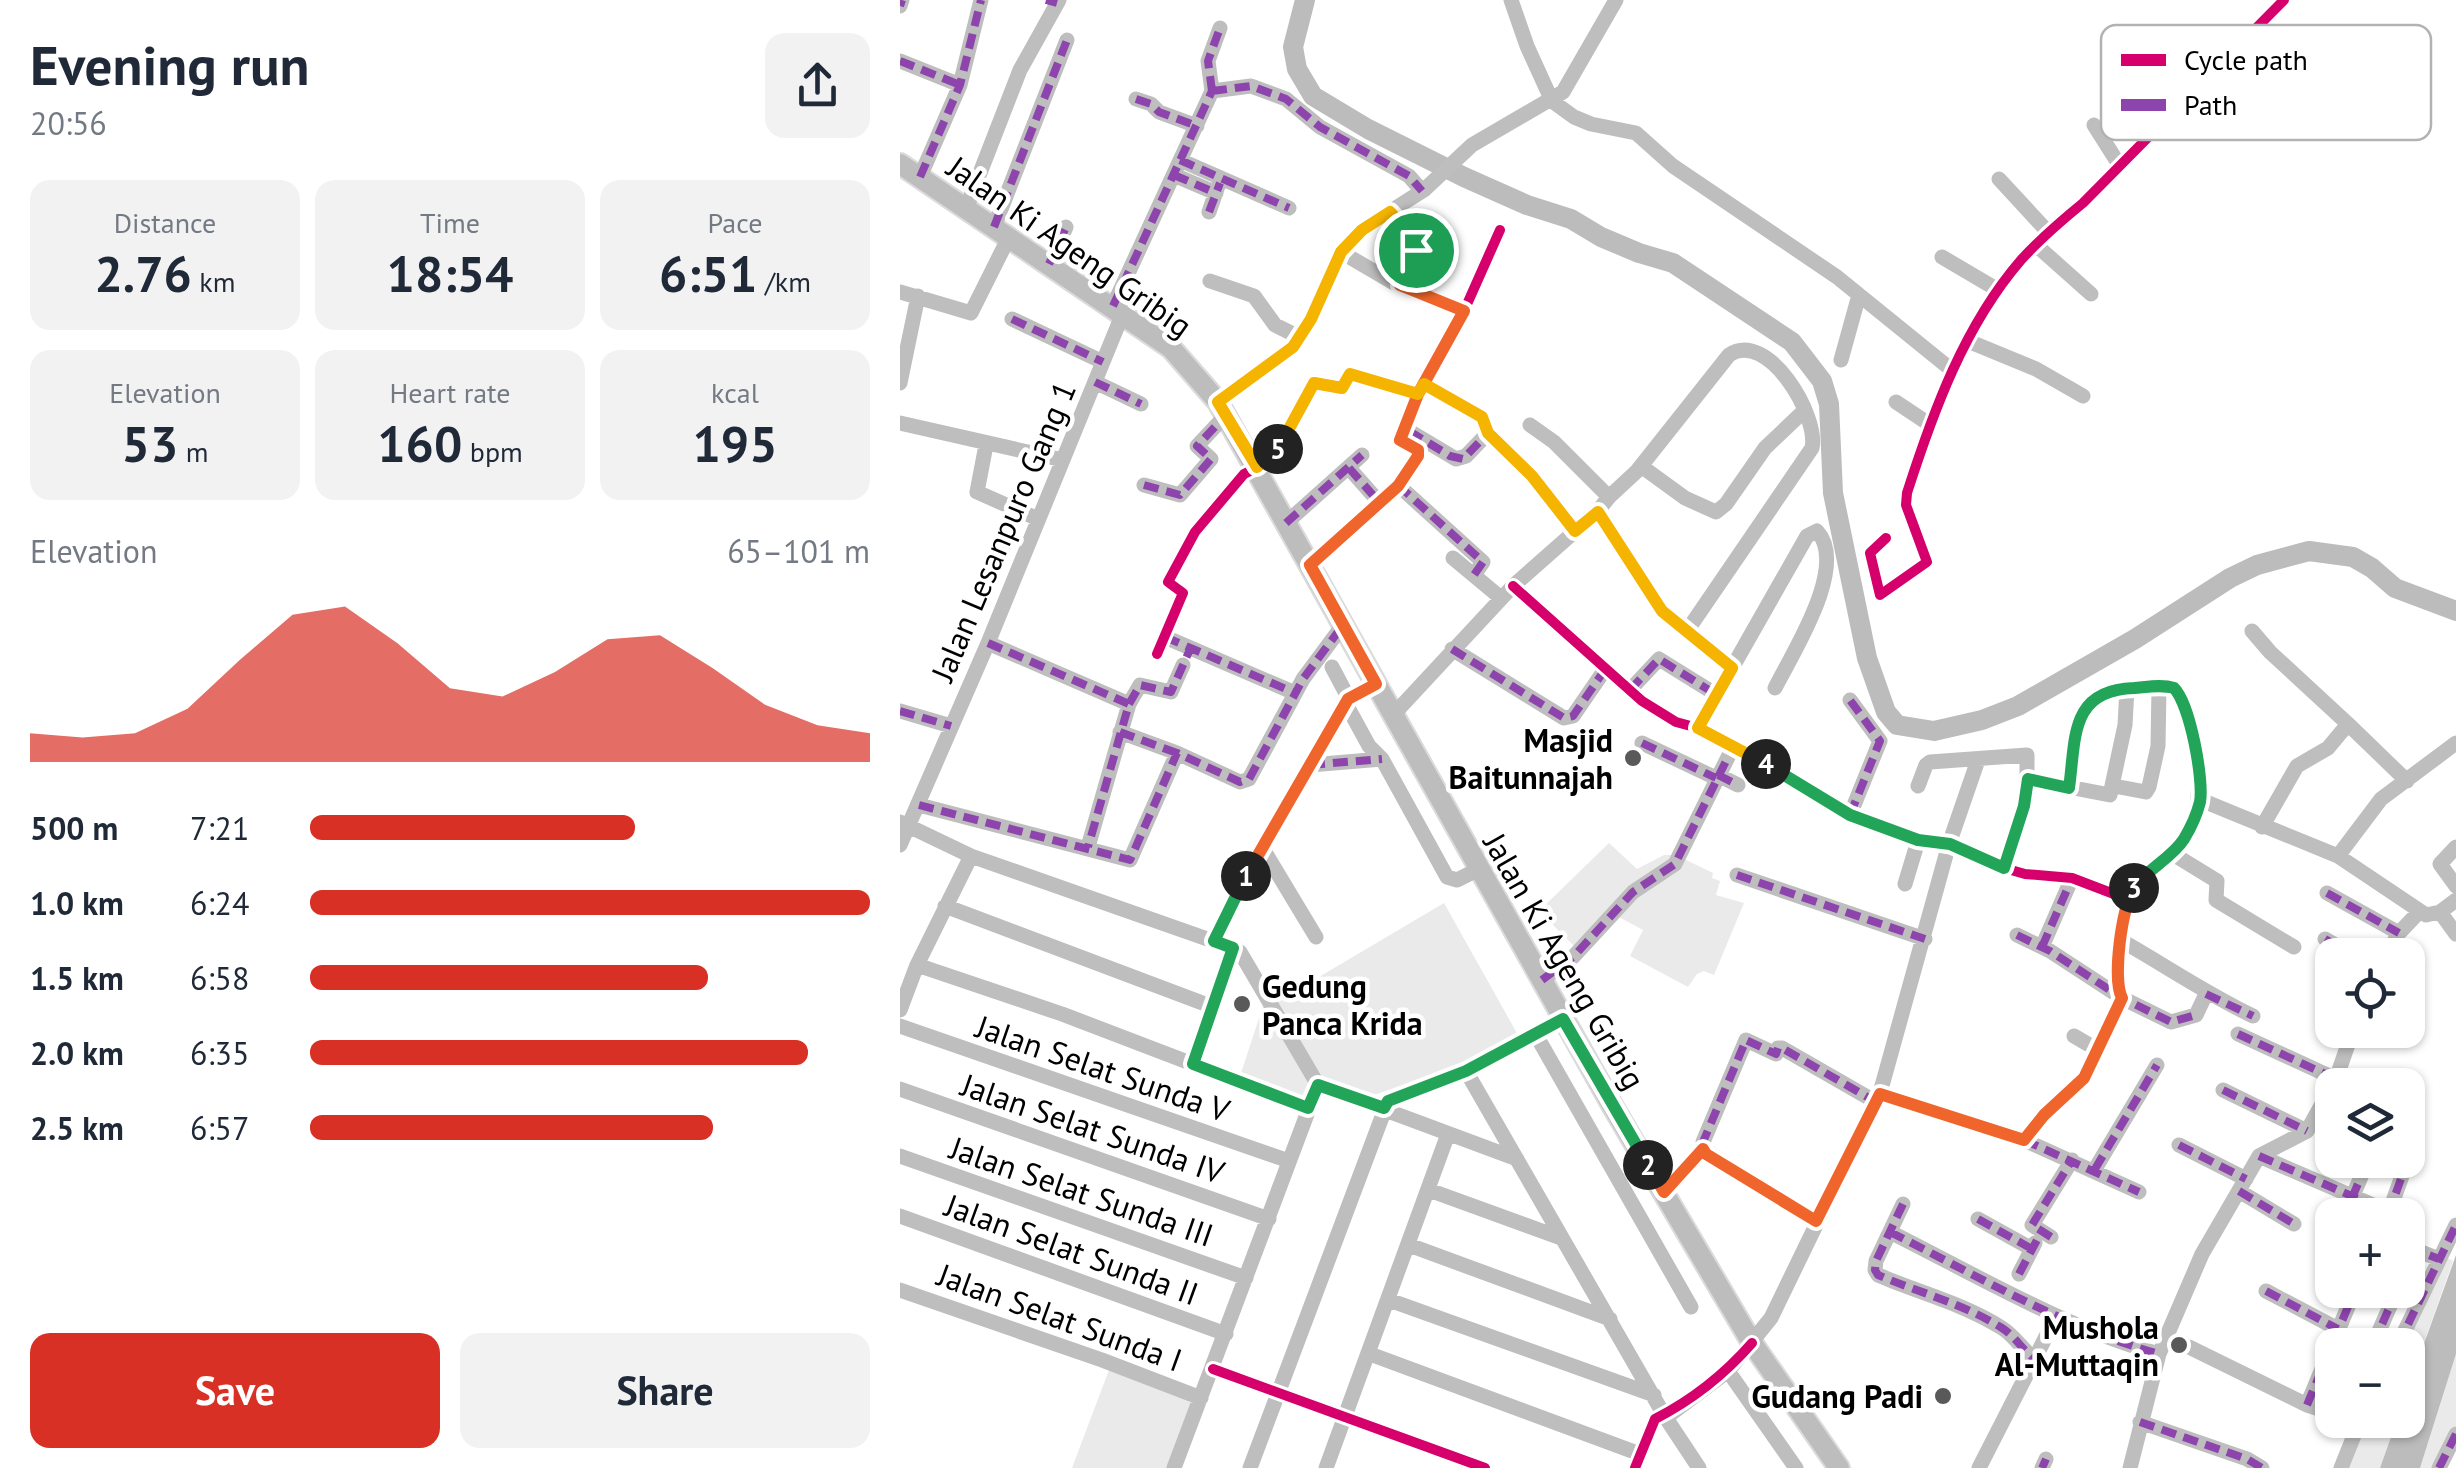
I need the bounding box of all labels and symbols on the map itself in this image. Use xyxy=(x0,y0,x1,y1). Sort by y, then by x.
legend xyxy=(2101,25,2431,140)
text: Cycle path xyxy=(2184,41,2308,78)
text: Path xyxy=(2184,86,2237,123)
street label: Jalan Ki Ageng Gribig xyxy=(938,145,1200,346)
pin xyxy=(1374,208,1459,293)
street label: Jalan Lesanpuro Gang 1 xyxy=(920,375,1085,689)
pin: 5 xyxy=(1253,424,1303,474)
place label: Masjid Baitunnajah xyxy=(1449,719,1613,798)
pin: 4 xyxy=(1741,739,1791,789)
marker: Masjid Baitunnajah xyxy=(1622,747,1644,769)
street label: Jalan Ki Ageng Gribig xyxy=(1474,824,1655,1097)
pin: 1 xyxy=(1221,851,1271,901)
pin: 3 xyxy=(2109,863,2159,913)
place label: Gedung Panca Krida xyxy=(1262,965,1423,1044)
marker: Gedung Panca Krida xyxy=(1231,993,1253,1015)
street label: Jalan Selat Sunda V xyxy=(969,1004,1236,1131)
street label: Jalan Selat Sunda IV xyxy=(954,1063,1231,1193)
street label: Jalan Selat Sunda III xyxy=(945,1128,1219,1254)
pin: 2 xyxy=(1623,1140,1673,1190)
street label: Jalan Selat Sunda II xyxy=(940,1185,1204,1313)
street label: Jalan Selat Sunda I xyxy=(930,1253,1188,1381)
place label: Mushola Al-Muttaqin xyxy=(1995,1306,2159,1385)
marker: Mushola Al-Muttaqin xyxy=(2168,1334,2190,1356)
place label: Gudang Padi xyxy=(1751,1375,1923,1417)
marker: Gudang Padi xyxy=(1932,1385,1954,1407)

